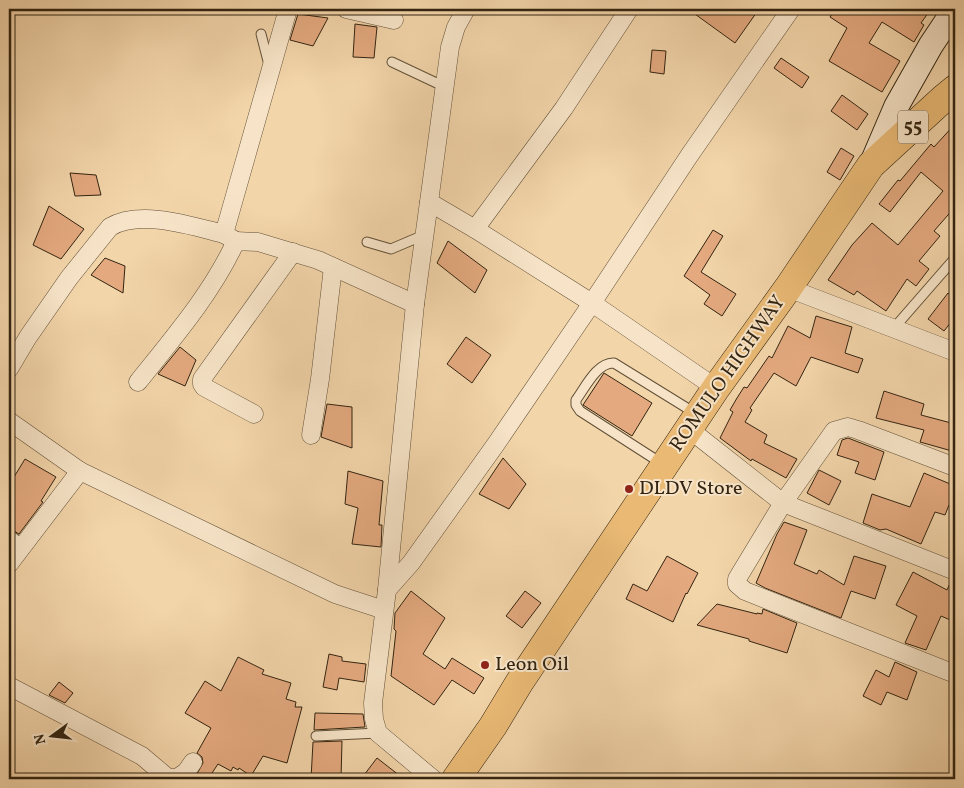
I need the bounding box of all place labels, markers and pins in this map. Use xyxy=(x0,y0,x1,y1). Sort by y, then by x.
place label: DLDV Store xyxy=(639,475,743,503)
marker: DLDV Store xyxy=(623,483,635,495)
place label: Leon Oil xyxy=(495,651,569,679)
marker: Leon Oil xyxy=(479,659,491,671)

